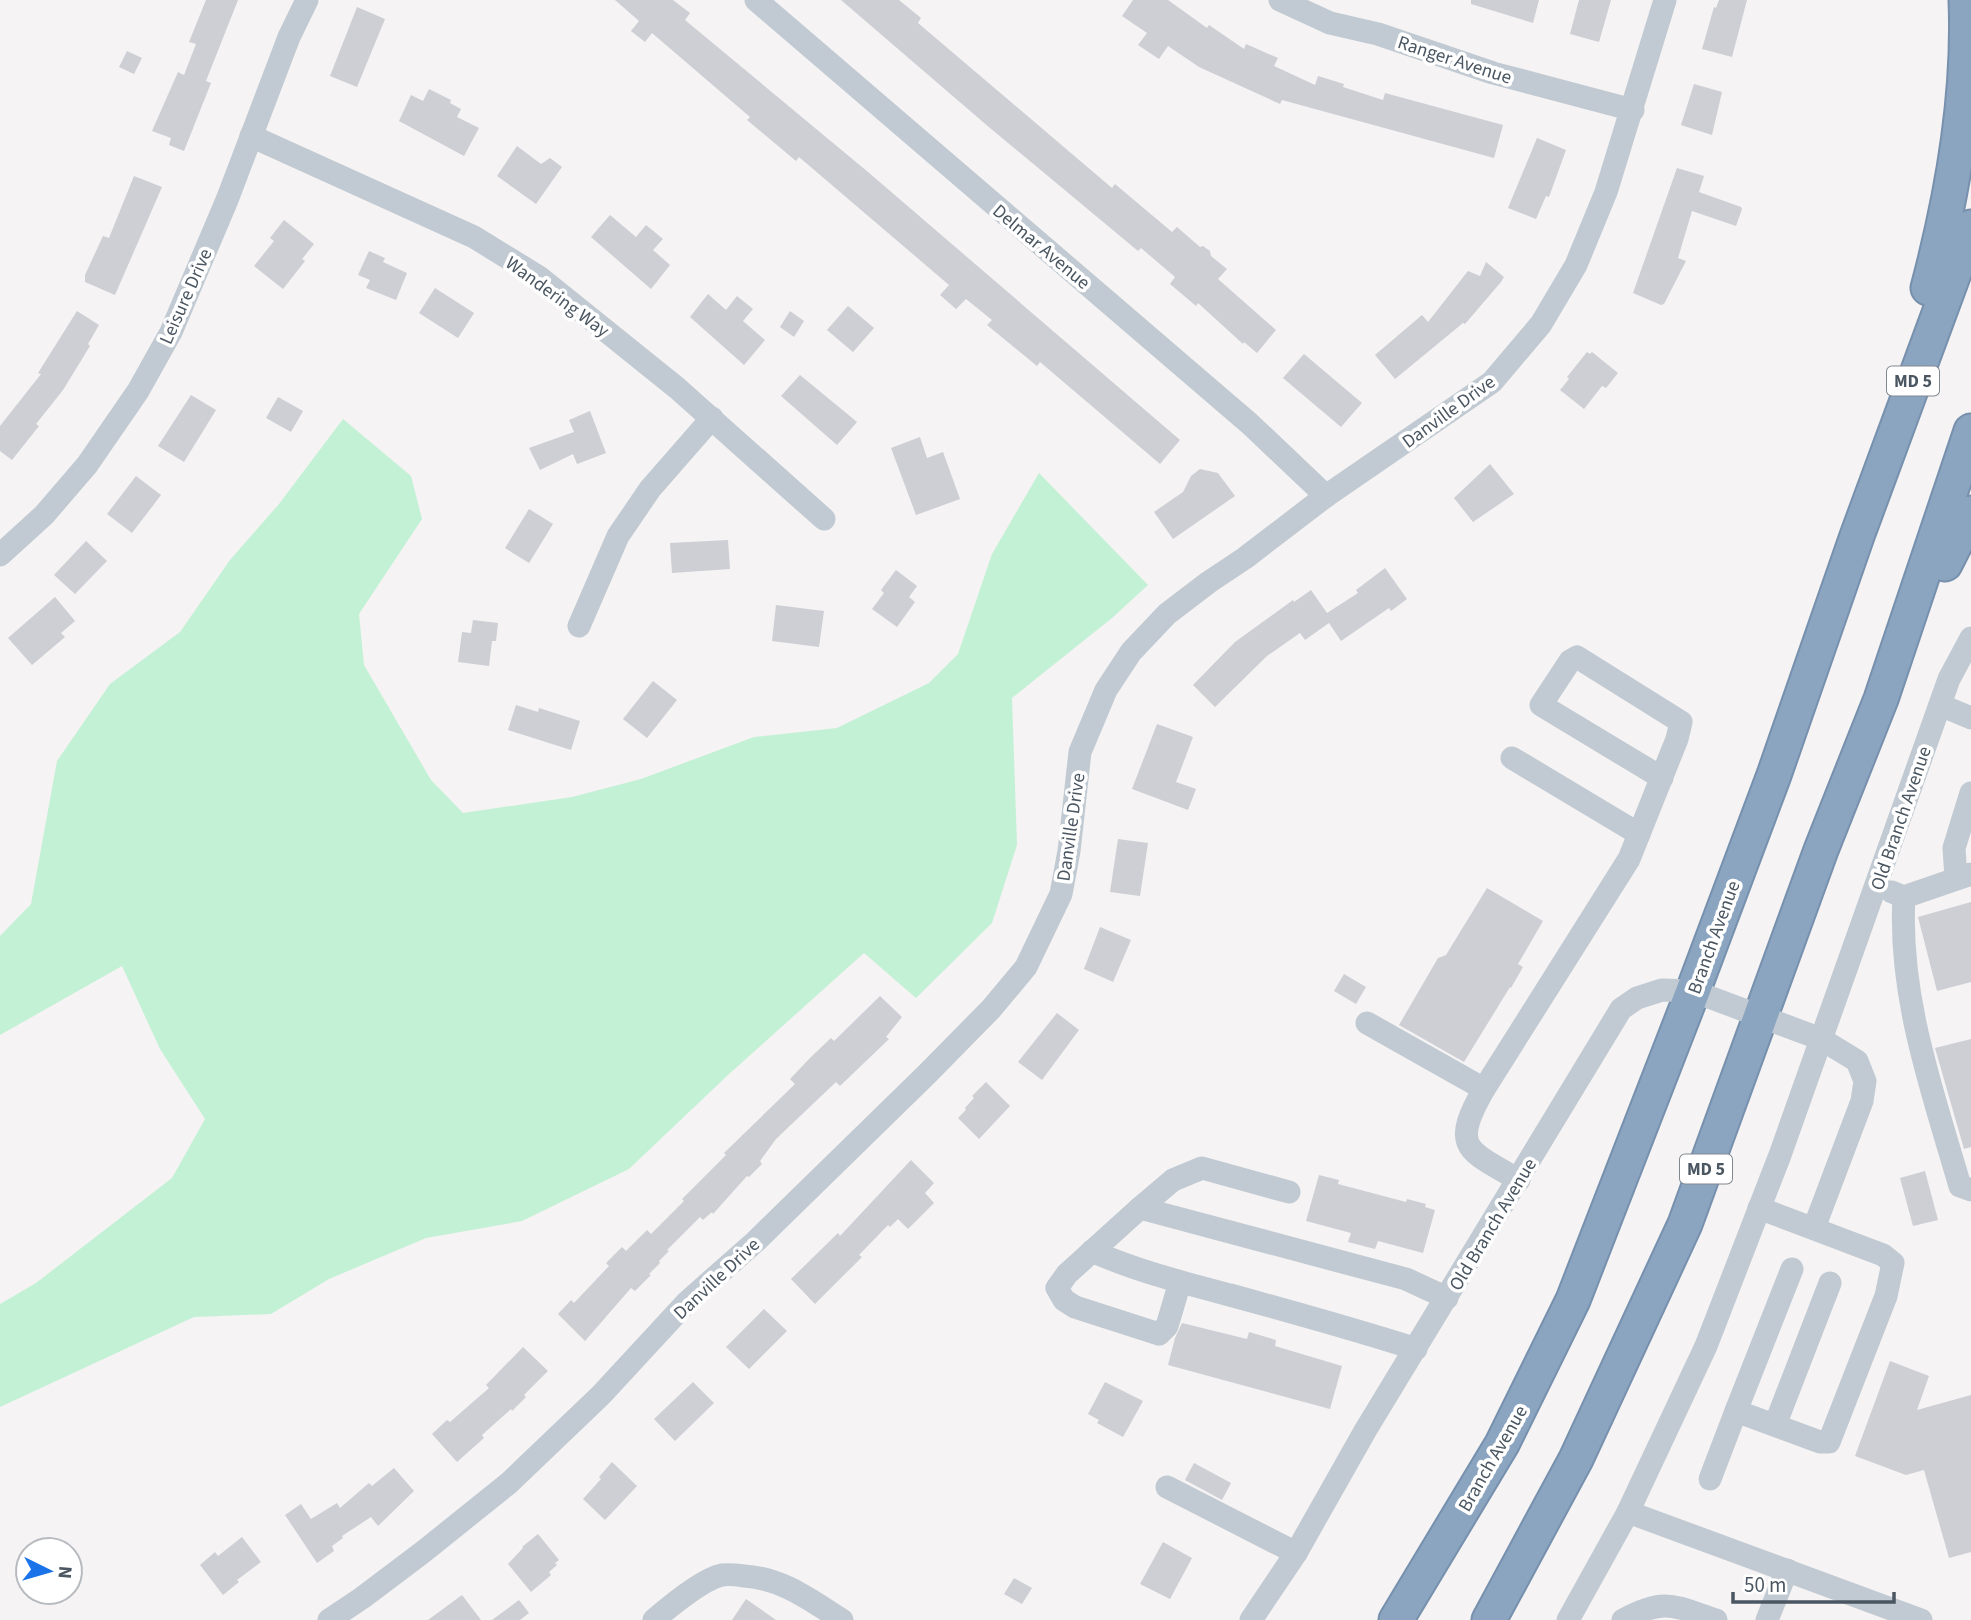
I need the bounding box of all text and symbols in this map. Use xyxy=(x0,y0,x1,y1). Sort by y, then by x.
street label: Ranger Avenue xyxy=(1394,29,1515,92)
street label: Delmar Avenue xyxy=(986,198,1096,296)
street label: Leisure Drive xyxy=(153,244,219,349)
street label: Wandering Way xyxy=(500,250,615,344)
road number: MD 5 xyxy=(1887,366,1939,396)
street label: Danville Drive xyxy=(1397,369,1501,455)
street label: Old Branch Avenue xyxy=(1864,743,1939,894)
street label: Danville Drive xyxy=(1051,771,1092,883)
street label: Branch Avenue xyxy=(1681,877,1747,998)
street label: Old Branch Avenue xyxy=(1443,1153,1544,1296)
road number: MD 5 xyxy=(1680,1154,1732,1184)
street label: Danville Drive xyxy=(668,1232,766,1326)
street label: Branch Avenue xyxy=(1452,1401,1535,1517)
north arrow xyxy=(14,1536,84,1606)
scale bar xyxy=(1733,1560,1894,1604)
text: N xyxy=(50,1565,78,1580)
text: 50 m xyxy=(1744,1570,1786,1600)

